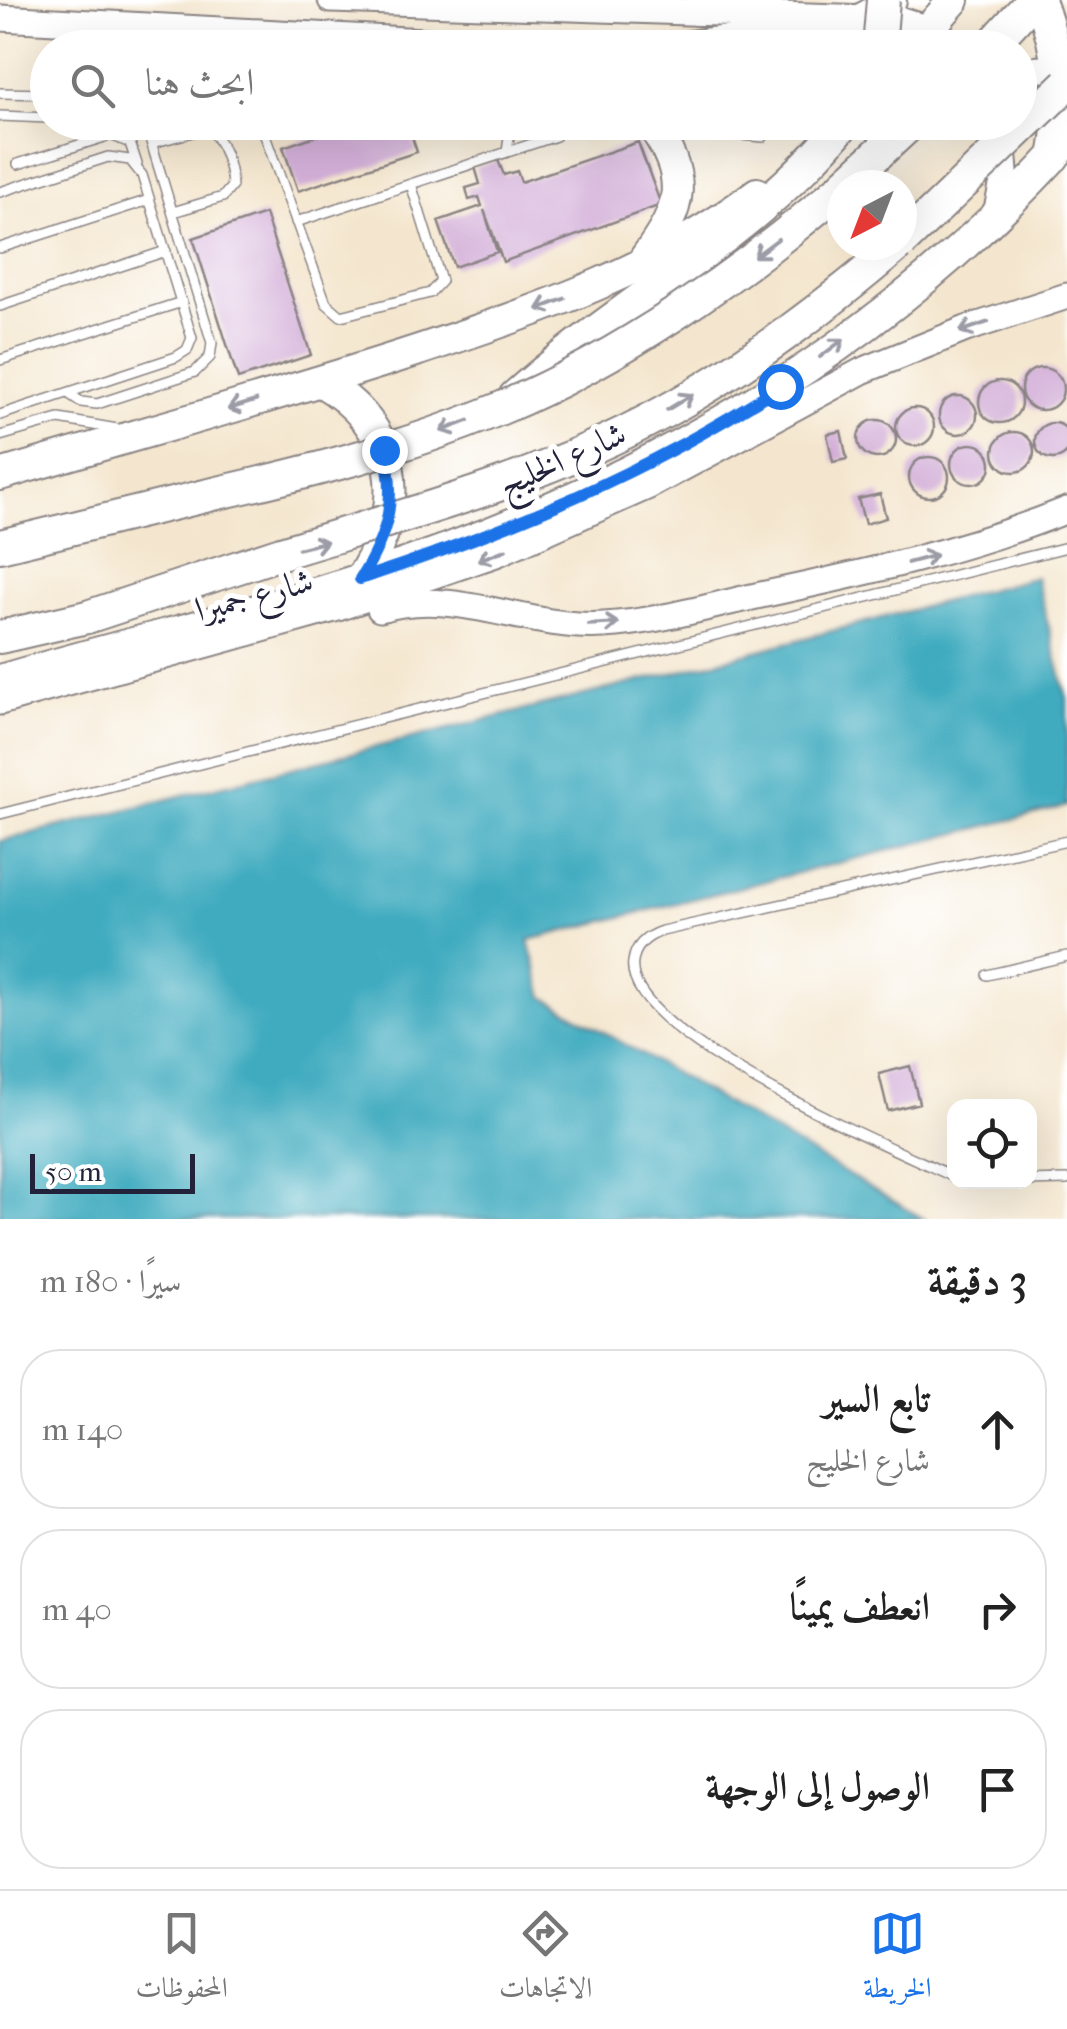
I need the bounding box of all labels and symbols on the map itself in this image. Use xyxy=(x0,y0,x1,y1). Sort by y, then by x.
north arrow xyxy=(827,170,917,260)
one-way arrow xyxy=(753,238,780,259)
one-way arrow xyxy=(536,296,567,314)
one-way arrow xyxy=(959,319,991,337)
one-way arrow xyxy=(818,338,845,359)
route start xyxy=(758,364,804,410)
one-way arrow xyxy=(665,392,694,412)
one-way arrow xyxy=(227,397,259,415)
street label: شارع الخليج xyxy=(492,413,636,514)
one-way arrow xyxy=(440,418,471,436)
route end xyxy=(362,428,408,474)
one-way arrow xyxy=(297,535,328,554)
one-way arrow xyxy=(477,547,508,565)
one-way arrow xyxy=(906,548,937,567)
street label: شارع جميرا xyxy=(190,560,320,638)
one-way arrow xyxy=(587,614,620,633)
scale bar xyxy=(30,1149,195,1194)

